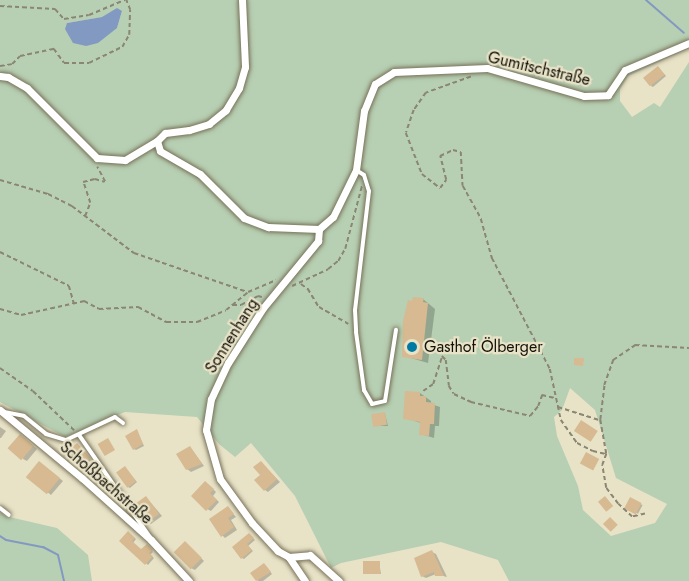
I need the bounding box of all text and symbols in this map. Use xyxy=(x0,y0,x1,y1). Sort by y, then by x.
street label: Gumitschstraße xyxy=(486,48,592,90)
street label: Sonnenhang xyxy=(201,295,263,377)
place label: Gasthof Ölberger xyxy=(424,337,543,357)
marker: Gasthof Ölberger xyxy=(405,340,419,354)
street label: Schoßbachstraße xyxy=(56,438,156,528)

